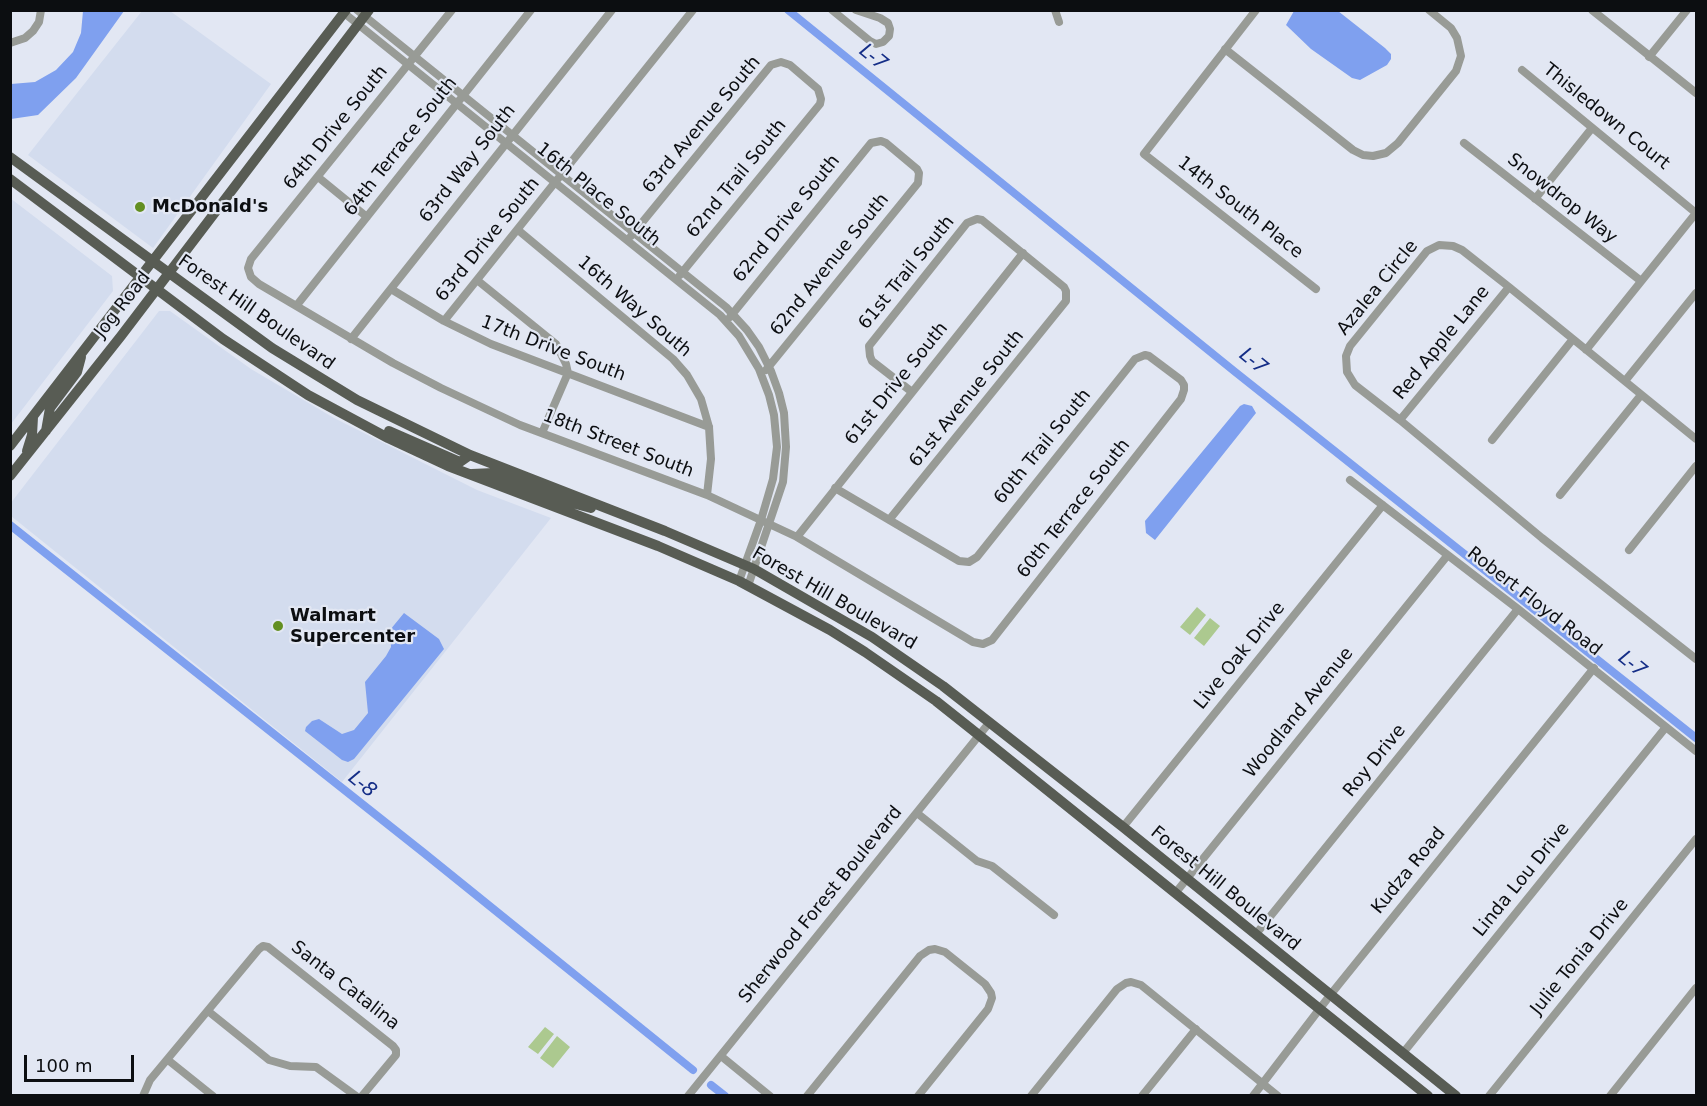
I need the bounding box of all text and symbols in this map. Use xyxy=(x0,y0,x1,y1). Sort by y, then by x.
water label: L-7 xyxy=(854,39,892,77)
street label: 63rd Avenue South xyxy=(638,52,766,198)
street label: Thisledown Court xyxy=(1538,59,1674,175)
street label: 64th Drive South xyxy=(279,62,393,194)
street label: 64th Terrace South xyxy=(340,73,462,221)
street label: 63rd Way South xyxy=(415,101,521,227)
street label: 62nd Trail South xyxy=(683,115,791,243)
street label: 16th Place South xyxy=(532,138,664,252)
street label: Snowdrop Way xyxy=(1503,149,1621,249)
street label: 62nd Drive South xyxy=(729,151,845,287)
street label: 14th South Place xyxy=(1173,152,1307,264)
street label: 63rd Drive South xyxy=(431,174,545,306)
street label: 62nd Avenue South xyxy=(766,190,894,340)
place label: McDonald's xyxy=(152,196,268,218)
marker: McDonald's xyxy=(133,200,147,214)
street label: 61st Trail South xyxy=(855,212,959,334)
street label: Azalea Circle xyxy=(1333,236,1423,340)
street label: Forest Hill Boulevard xyxy=(174,251,338,375)
street label: 16th Way South xyxy=(573,252,695,362)
street label: Jog Road xyxy=(90,267,156,343)
street label: Red Apple Lane xyxy=(1389,282,1495,404)
street label: 17th Drive South xyxy=(478,311,628,387)
street label: 61st Drive South xyxy=(841,318,953,450)
street label: 61st Avenue South xyxy=(905,326,1029,472)
water label: L-7 xyxy=(1234,343,1272,381)
street label: 60th Trail South xyxy=(990,385,1096,509)
street label: 18th Street South xyxy=(540,405,696,483)
street label: 60th Terrace South xyxy=(1013,435,1135,583)
street label: Forest Hill Boulevard xyxy=(748,543,920,655)
street label: Robert Floyd Road xyxy=(1462,543,1606,661)
street label: Live Oak Drive xyxy=(1190,598,1290,714)
place label: Walmart Supercenter xyxy=(290,605,415,648)
marker: Walmart Supercenter xyxy=(271,619,285,633)
street label: Woodland Avenue xyxy=(1240,643,1358,783)
water label: L-7 xyxy=(1613,646,1651,684)
street label: Roy Drive xyxy=(1339,720,1411,802)
water label: L-8 xyxy=(343,766,381,804)
street label: Sherwood Forest Boulevard xyxy=(735,802,907,1008)
street label: Linda Lou Drive xyxy=(1469,819,1575,941)
street label: Forest Hill Boulevard xyxy=(1146,822,1304,956)
street label: Kudza Road xyxy=(1368,823,1450,919)
street label: Julie Tonia Drive xyxy=(1526,894,1634,1020)
street label: Santa Catalina xyxy=(286,937,404,1035)
scale bar xyxy=(27,1043,136,1081)
text: 100 m xyxy=(35,1055,93,1076)

